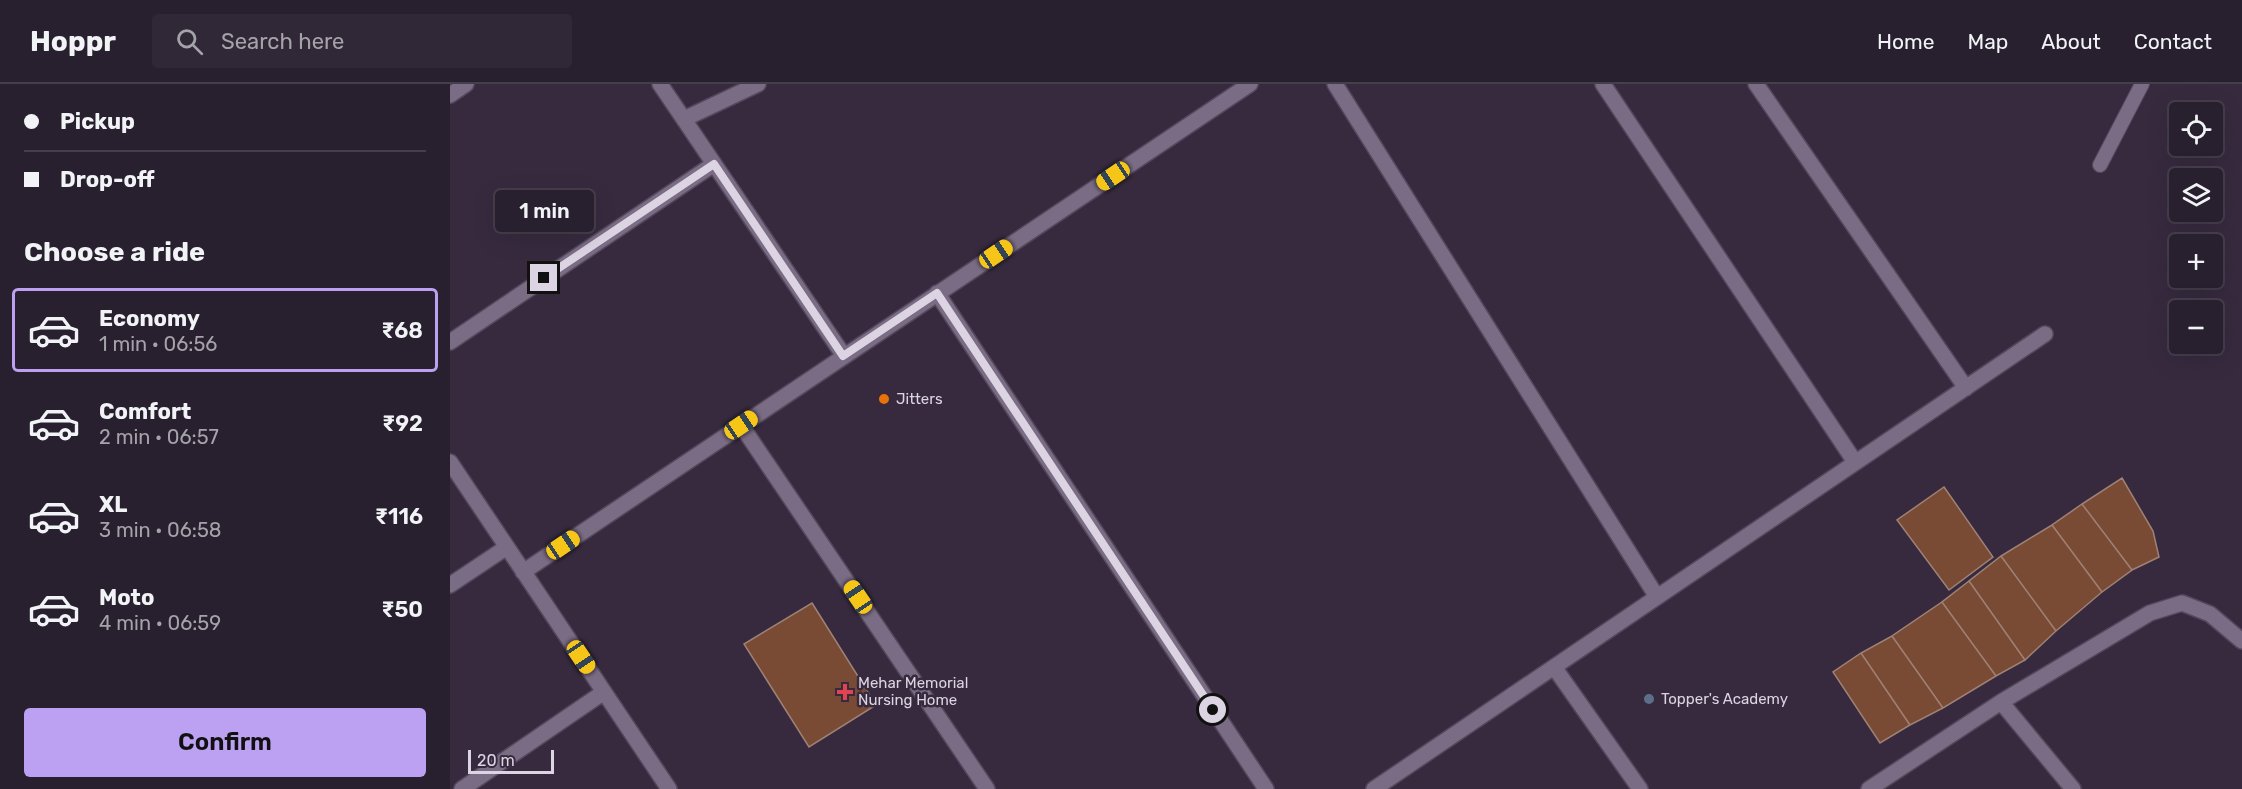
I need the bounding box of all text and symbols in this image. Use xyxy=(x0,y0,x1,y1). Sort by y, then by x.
search box xyxy=(152,14,572,68)
text: Hoppr xyxy=(30,25,116,58)
icon: search xyxy=(173,25,206,58)
text: Search here xyxy=(221,28,344,55)
text: Home xyxy=(1877,29,1934,54)
text: Map xyxy=(1967,29,2008,54)
text: About xyxy=(2041,29,2101,54)
text: Contact xyxy=(2134,29,2212,54)
map controls xyxy=(2169,102,2223,354)
button: locate xyxy=(2169,102,2223,156)
text: Pickup xyxy=(60,108,135,135)
car xyxy=(1093,158,1133,194)
text: Drop-off xyxy=(60,166,155,193)
button: layers xyxy=(2169,168,2223,222)
callout: 1 min xyxy=(494,191,594,233)
text: 1 min xyxy=(519,199,570,223)
button: + xyxy=(2169,234,2223,288)
text: Choose a ride xyxy=(24,236,205,268)
car xyxy=(976,236,1016,272)
route end xyxy=(530,264,557,291)
button: − xyxy=(2169,300,2223,354)
icon: car xyxy=(27,303,81,357)
text: Economy xyxy=(99,305,200,332)
text: ₹68 xyxy=(381,317,423,344)
text: 1 min · 06:56 xyxy=(99,332,217,356)
place label: Jitters xyxy=(896,390,943,408)
marker: Jitters xyxy=(877,392,891,406)
icon: car xyxy=(27,396,81,450)
text: Comfort xyxy=(99,398,191,425)
car xyxy=(721,407,761,443)
text: ₹92 xyxy=(382,410,423,437)
text: 2 min · 06:57 xyxy=(99,425,219,449)
icon: car xyxy=(27,489,81,543)
text: XL xyxy=(99,491,127,518)
text: ₹116 xyxy=(375,503,423,530)
text: 3 min · 06:58 xyxy=(99,518,222,542)
car xyxy=(543,527,583,563)
car xyxy=(840,577,876,617)
icon: car xyxy=(27,582,81,636)
text: Moto xyxy=(99,584,154,611)
text: ₹50 xyxy=(381,596,423,623)
text: 4 min · 06:59 xyxy=(99,611,221,635)
car xyxy=(563,637,599,677)
place label: Mehar Memorial Nursing Home xyxy=(858,674,968,709)
marker: Mehar Memorial Nursing Home xyxy=(836,683,854,701)
place label: Topper's Academy xyxy=(1661,690,1788,708)
marker: Topper's Academy xyxy=(1642,692,1656,706)
route start xyxy=(1199,696,1226,723)
button: Confirm xyxy=(24,708,426,777)
scale bar xyxy=(468,747,554,774)
text: 20 m xyxy=(477,751,515,770)

